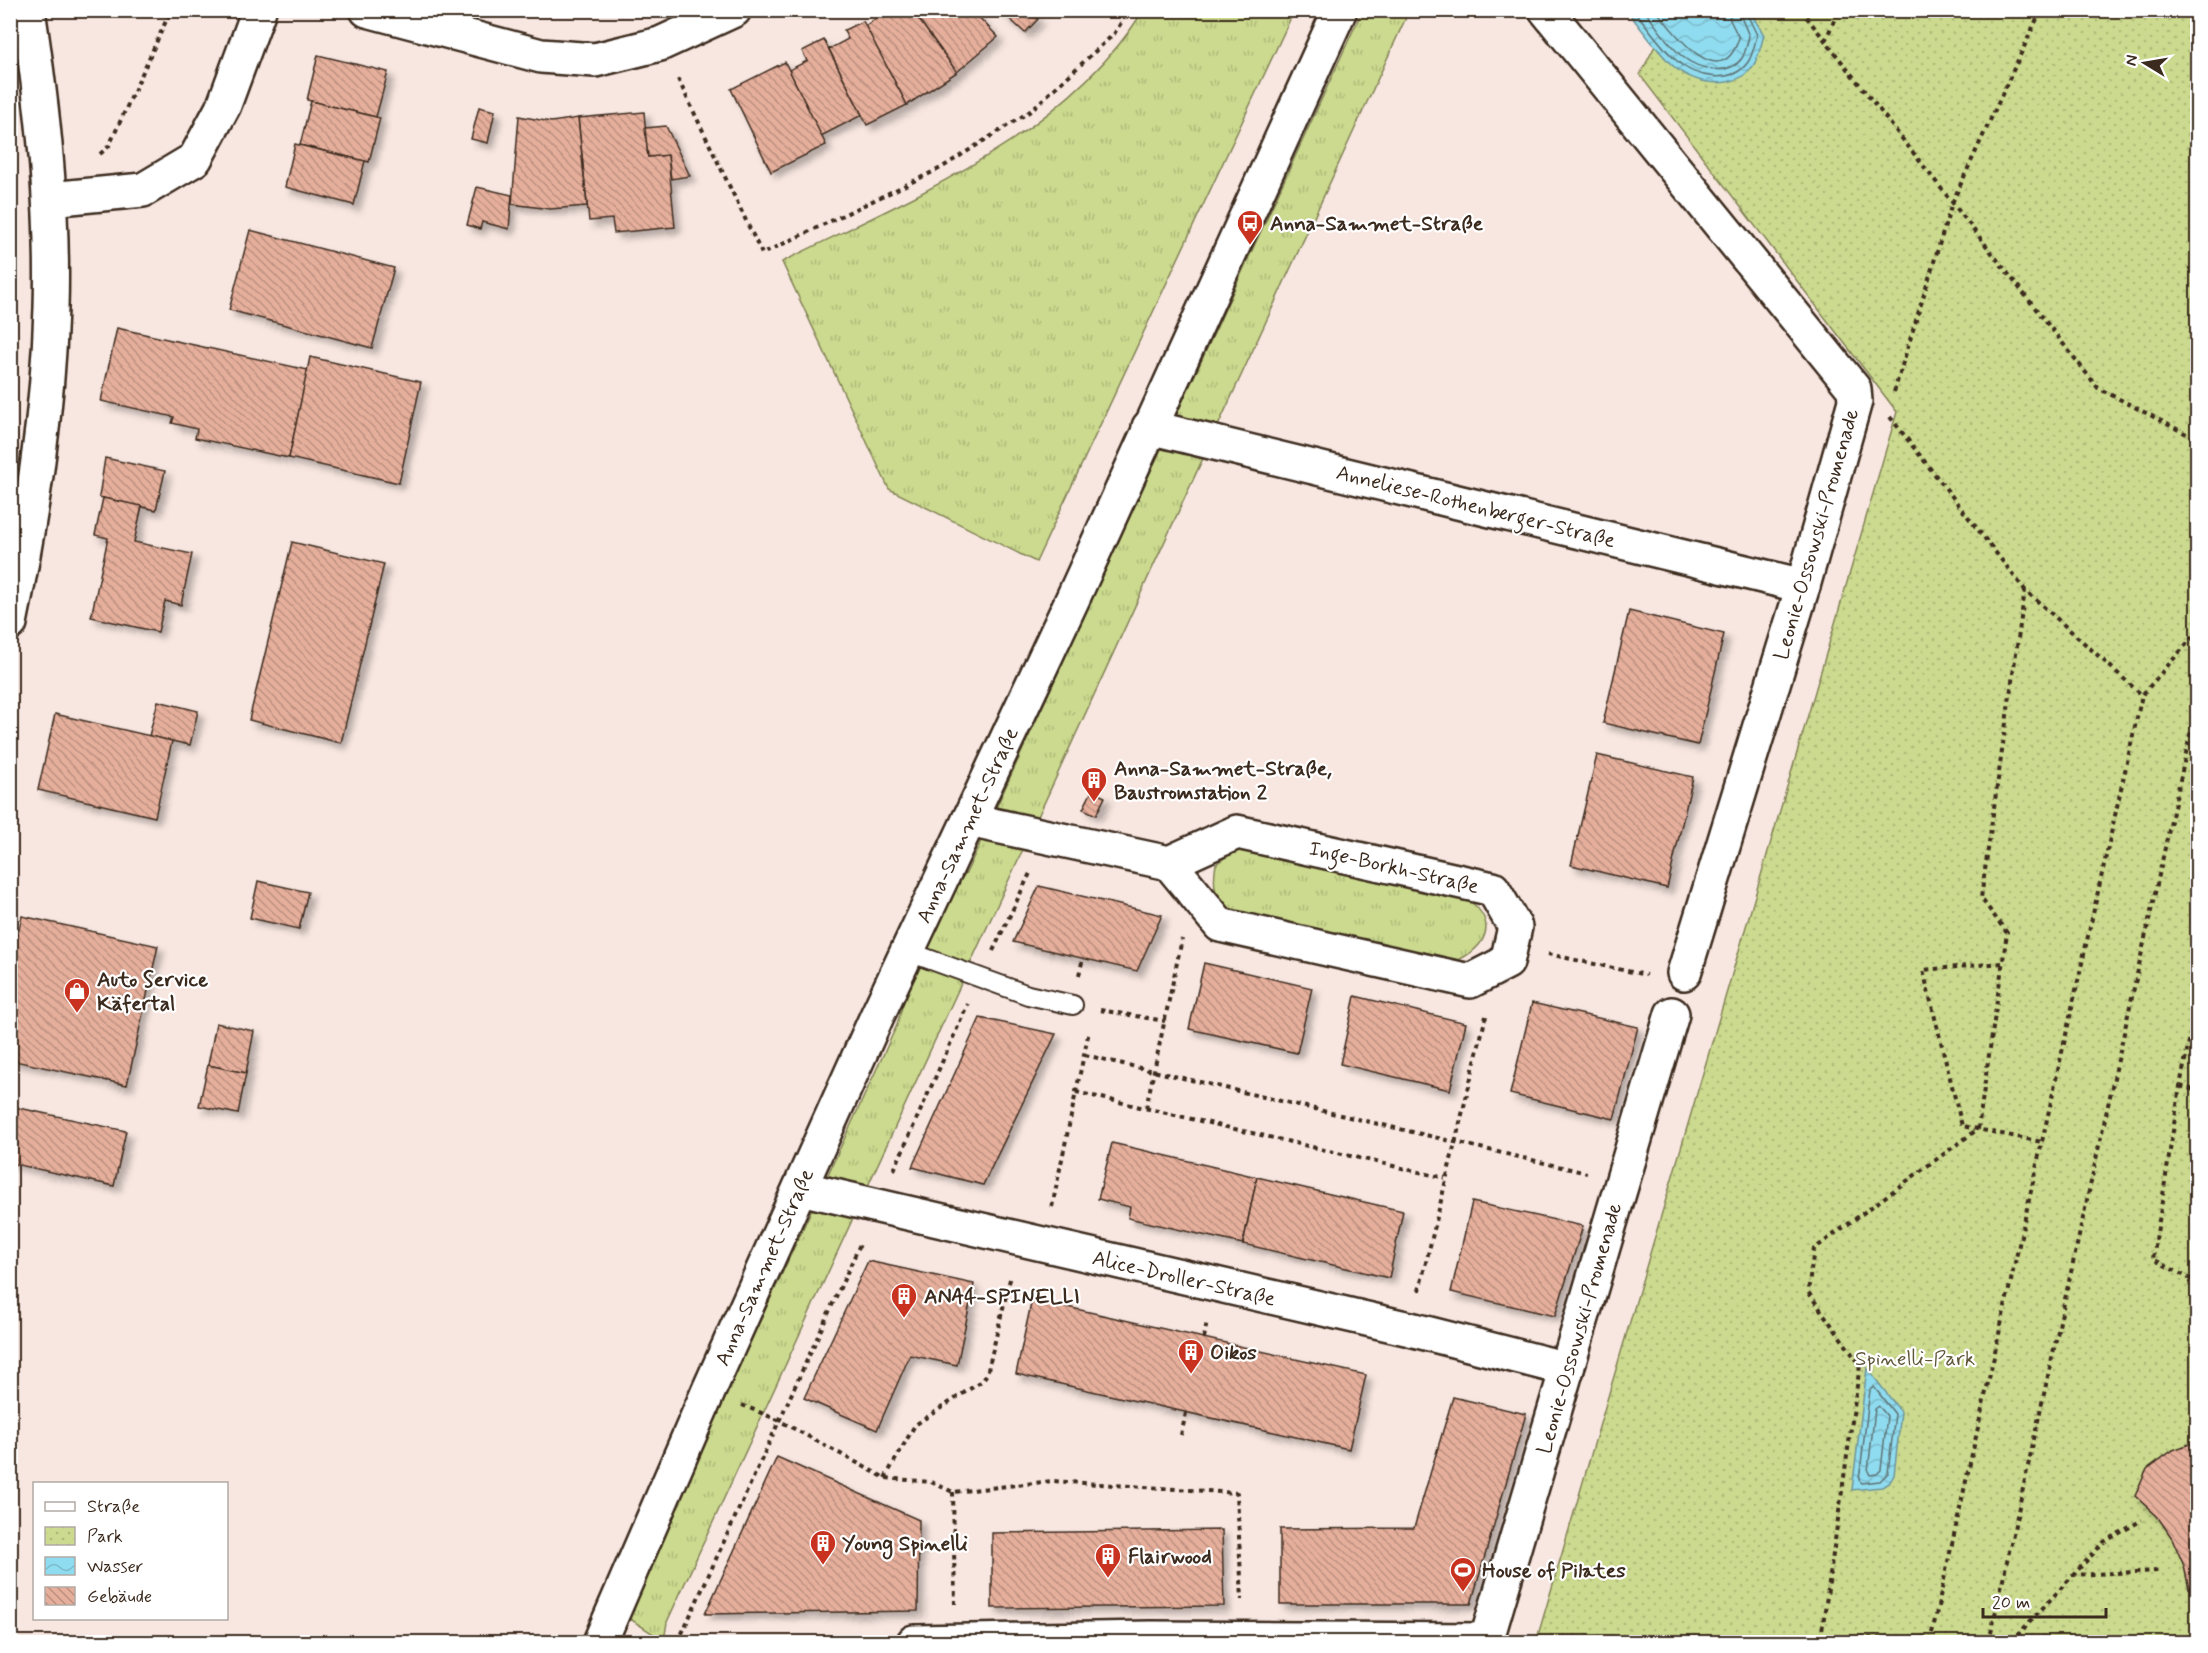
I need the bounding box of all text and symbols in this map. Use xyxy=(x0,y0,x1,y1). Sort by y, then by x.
north arrow xyxy=(2115,33,2175,93)
text: N xyxy=(2120,53,2143,68)
bus stop icon: Anna-Sammet-Straße xyxy=(1235,208,1265,246)
place label: Anna-Sammet-Straße xyxy=(1270,210,1484,238)
street label: Leonie-Ossowski-Promenade xyxy=(1768,405,1866,663)
street label: Anneliese-Rothenberger-Straße xyxy=(1333,459,1618,557)
street label: Anna-Sammet-Straße xyxy=(910,723,1026,928)
place label: Anna-Sammet-Straße, Baustromstation 2 xyxy=(1114,755,1332,807)
building icon: Anna-Sammet-Straße, Baustromstation 2 xyxy=(1079,765,1109,803)
street label: Inge-Borkh-Straße xyxy=(1306,835,1481,903)
place label: Auto Service Käfertal xyxy=(97,966,208,1018)
shop icon: Auto Service Käfertal xyxy=(62,976,92,1014)
street label: Anna-Sammet-Straße xyxy=(709,1164,821,1370)
street label: Leonie-Ossowski-Promenade xyxy=(1531,1199,1629,1457)
street label: Alice-Droller-Straße xyxy=(1089,1244,1278,1314)
building icon: ANA4-SPINELLI xyxy=(889,1281,919,1319)
place label: ANA4-SPINELLI xyxy=(924,1283,1080,1311)
building icon: Oikos xyxy=(1176,1337,1206,1375)
place label: Oikos xyxy=(1210,1339,1257,1367)
park label: Spinelli-Park xyxy=(1855,1345,1975,1373)
legend xyxy=(33,1482,228,1620)
text: Straße xyxy=(87,1495,140,1519)
text: Park xyxy=(87,1525,123,1549)
building icon: Young Spinelli xyxy=(808,1528,838,1566)
place label: Young Spinelli xyxy=(842,1530,968,1560)
building icon: Flairwood xyxy=(1093,1541,1123,1579)
place label: Flairwood xyxy=(1128,1543,1212,1571)
text: Wasser xyxy=(87,1555,144,1579)
sports icon: House of Pilates xyxy=(1448,1555,1478,1593)
place label: House of Pilates xyxy=(1482,1557,1626,1585)
scale bar xyxy=(1983,1581,2106,1619)
text: Gebäude xyxy=(87,1585,152,1609)
text: 20 m xyxy=(1992,1591,2030,1615)

